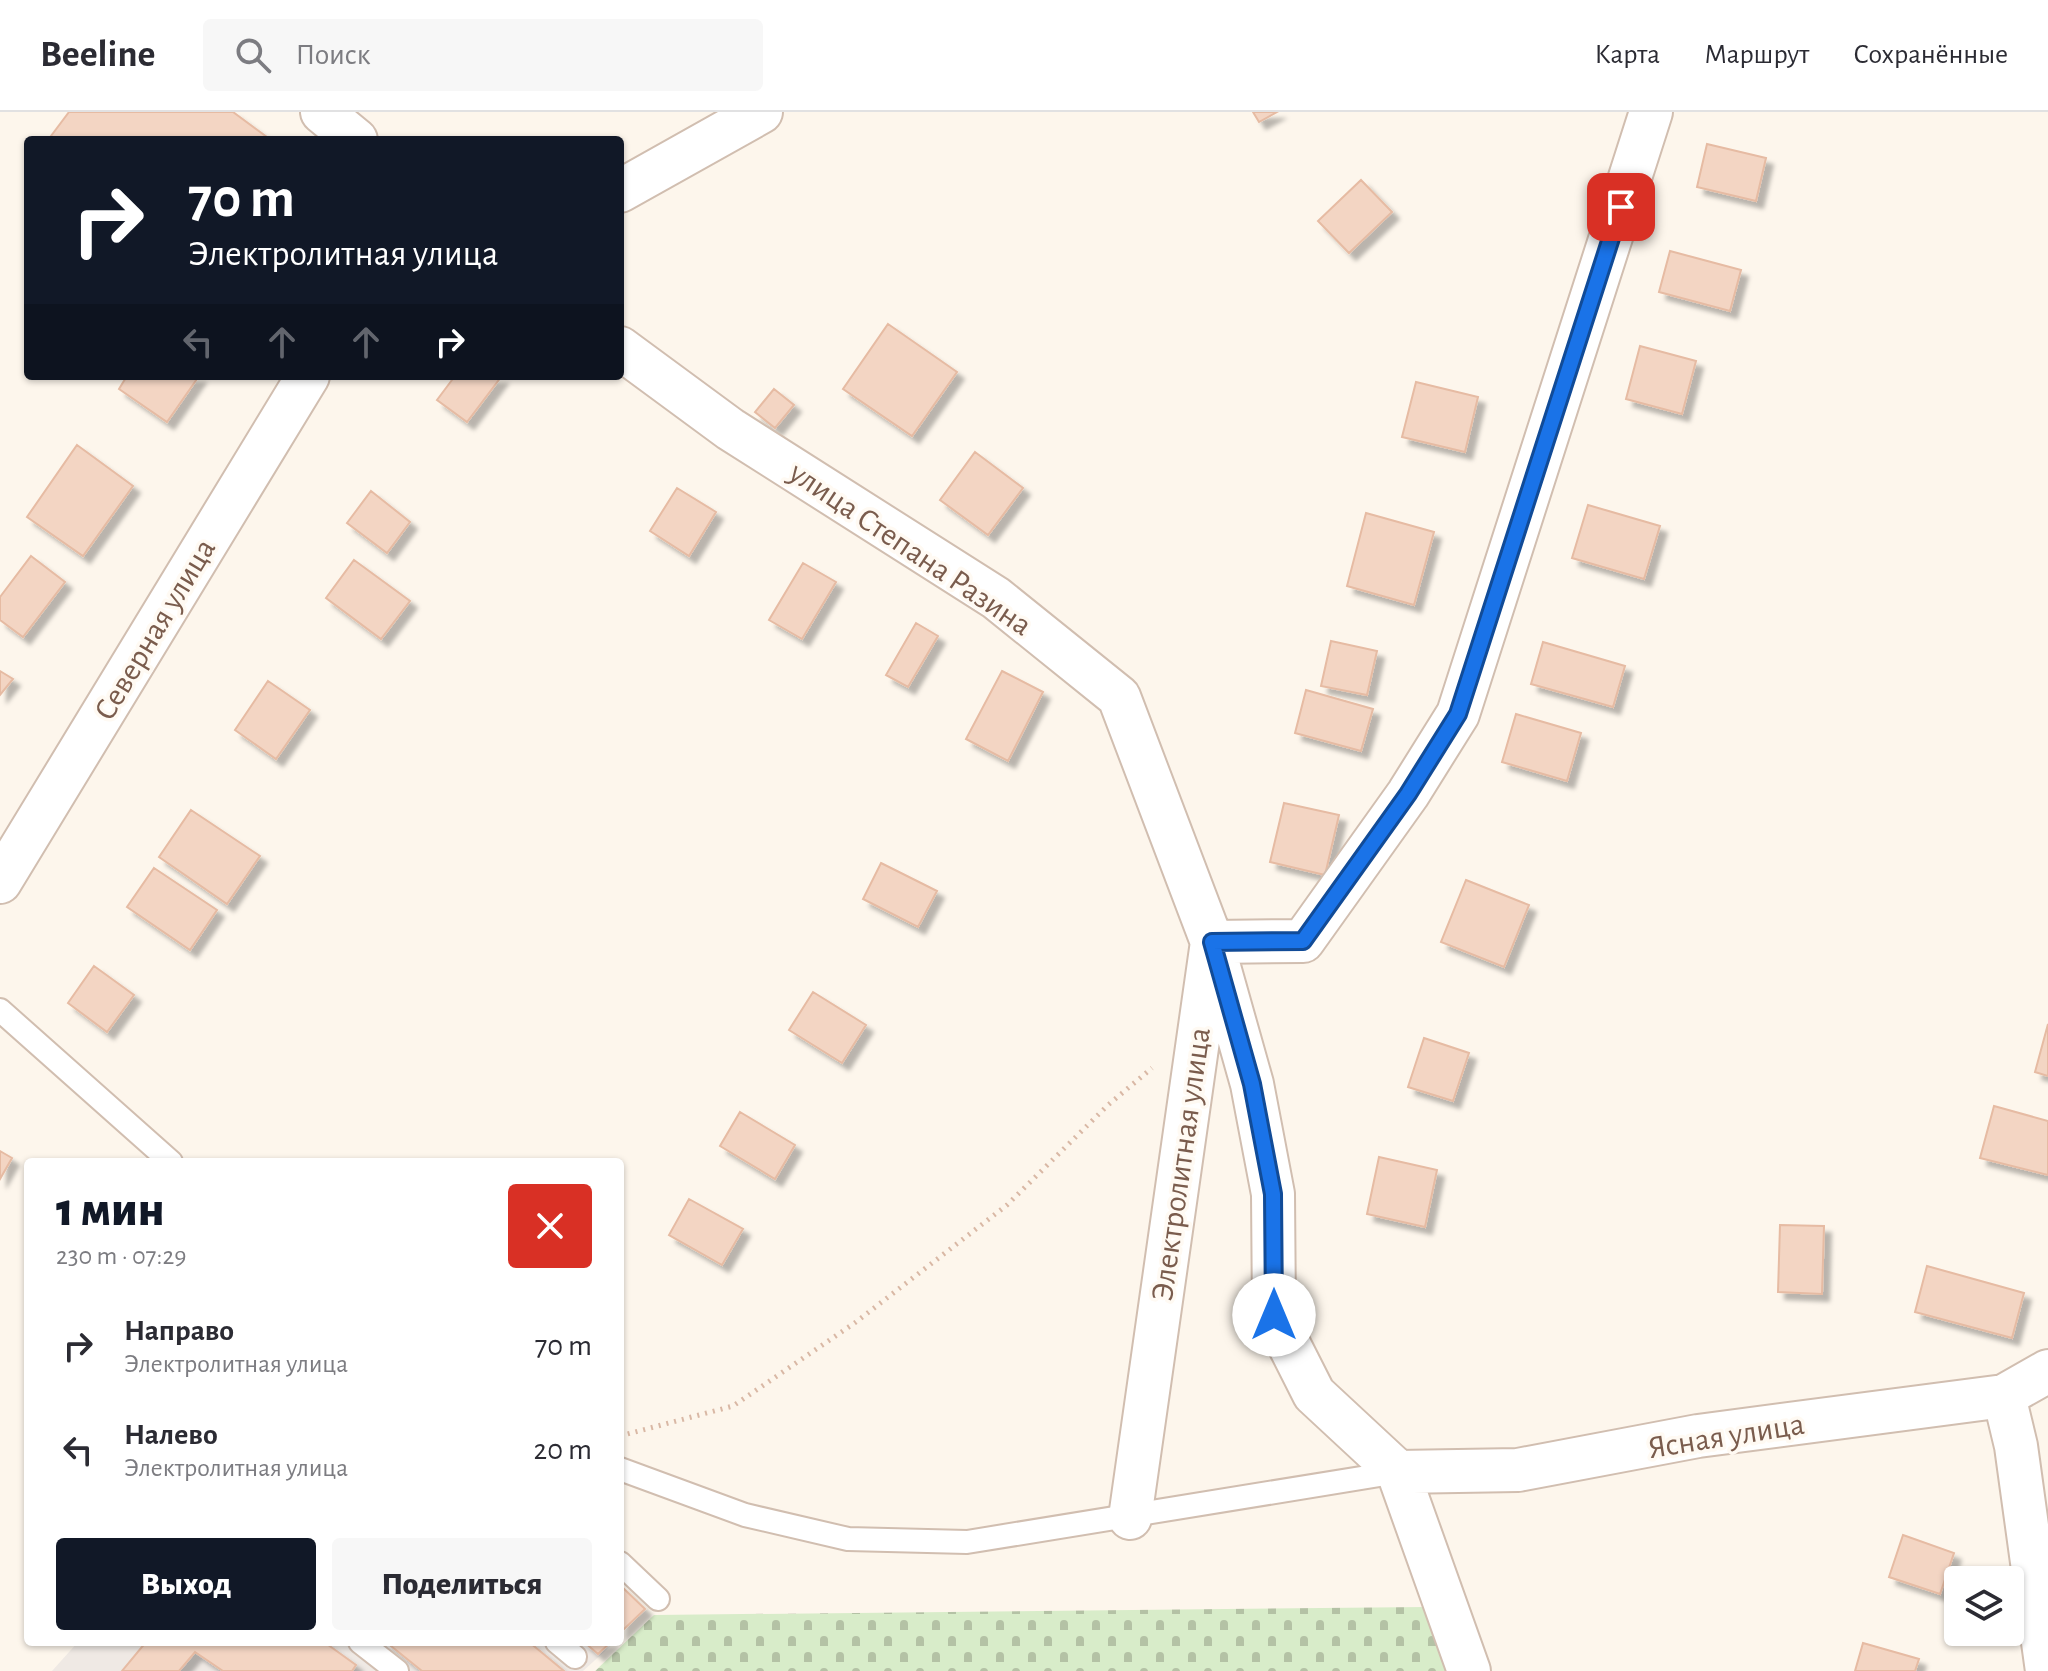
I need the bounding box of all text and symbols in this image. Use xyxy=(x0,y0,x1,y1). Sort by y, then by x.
search box xyxy=(203,19,763,91)
icon: search xyxy=(231,33,275,77)
text: Beeline xyxy=(40,36,155,74)
text: Поиск xyxy=(295,40,370,70)
text: Карта xyxy=(1594,41,1660,69)
text: Маршрут xyxy=(1704,41,1809,69)
text: Сохранённые xyxy=(1853,41,2008,69)
icon: right xyxy=(56,168,160,272)
text: 70 m xyxy=(188,171,295,227)
pin xyxy=(1587,173,1655,241)
icon: arrive xyxy=(1599,185,1643,229)
text: Электролитная улица xyxy=(188,236,498,272)
icon: left xyxy=(176,320,220,364)
icon: ahead xyxy=(260,320,304,364)
icon: ahead xyxy=(344,320,388,364)
icon: right xyxy=(428,320,472,364)
street label: улица Степана Разина xyxy=(783,455,1037,642)
street label: Северная улица xyxy=(88,533,221,726)
street label: Электролитная улица xyxy=(1146,1025,1216,1303)
button: close xyxy=(508,1184,592,1268)
text: 1 мин xyxy=(56,1187,165,1235)
text: 230 m · 07:29 xyxy=(56,1243,186,1269)
position arrow xyxy=(1232,1273,1316,1357)
text: Направо xyxy=(124,1316,234,1346)
icon: right xyxy=(56,1324,100,1368)
text: 70 m xyxy=(535,1331,592,1361)
text: Электролитная улица xyxy=(124,1351,348,1377)
street label: Ясная улица xyxy=(1646,1408,1807,1464)
text: Налево xyxy=(124,1420,218,1450)
icon: left xyxy=(56,1428,100,1472)
text: 20 m xyxy=(534,1435,592,1465)
text: Электролитная улица xyxy=(124,1455,348,1481)
button: Выход xyxy=(56,1538,316,1630)
button: Поделиться xyxy=(332,1538,592,1630)
map controls xyxy=(1944,1566,2024,1646)
button: layers xyxy=(1944,1566,2024,1646)

